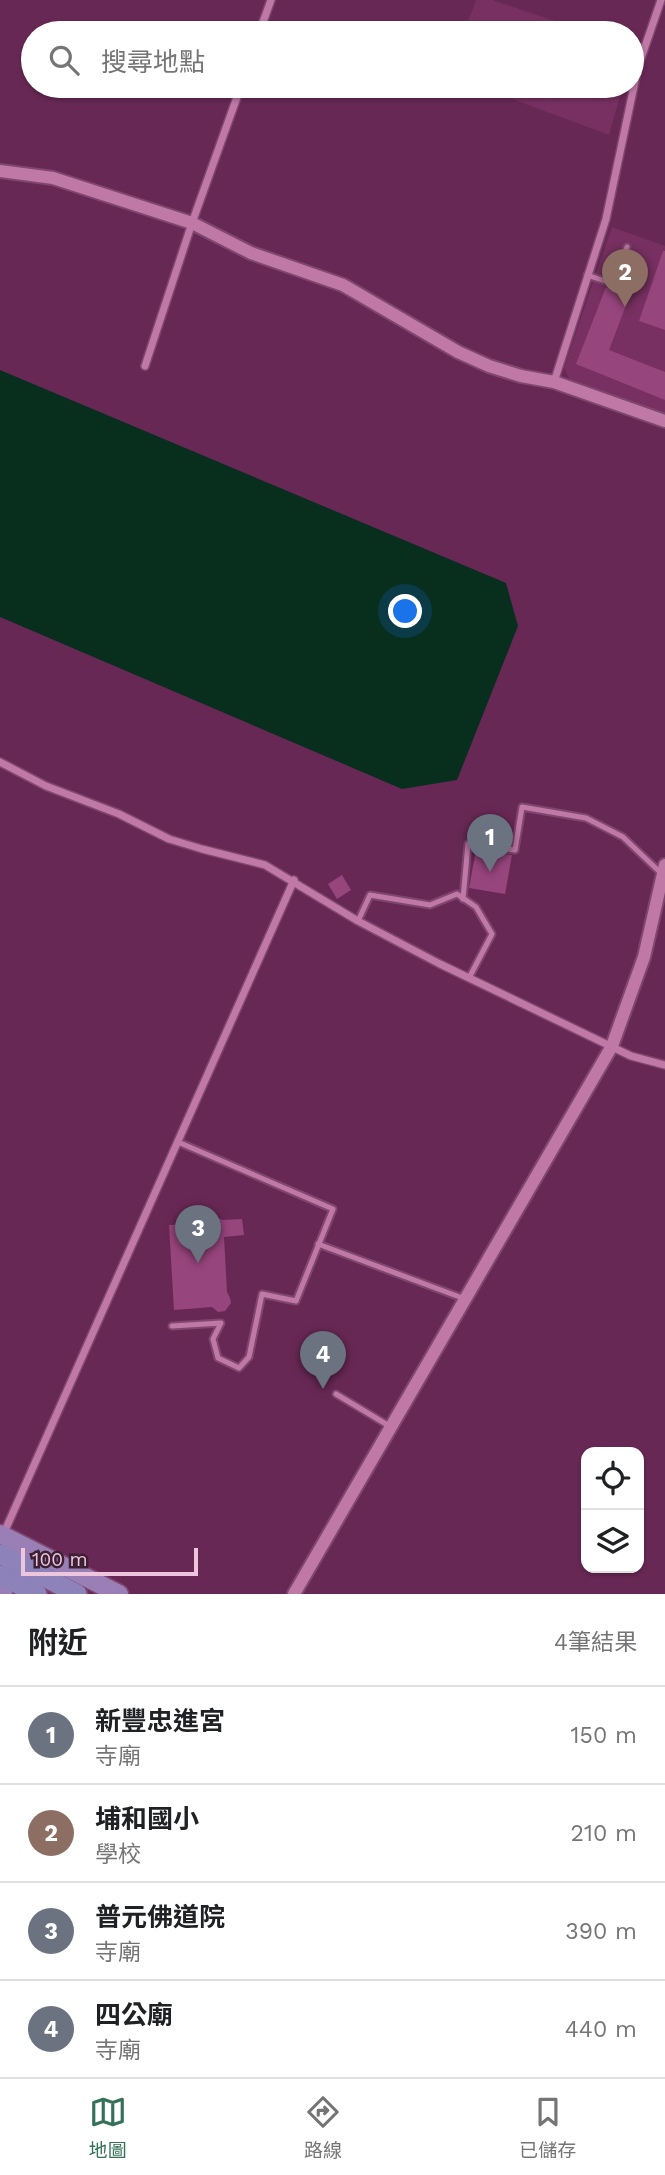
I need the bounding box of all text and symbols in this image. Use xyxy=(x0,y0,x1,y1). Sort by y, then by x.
search box xyxy=(21,21,644,98)
icon: search xyxy=(45,41,83,79)
text: 搜尋地點 xyxy=(101,47,205,77)
pin: 2 xyxy=(602,249,648,307)
your location xyxy=(388,594,422,628)
pin: 1 xyxy=(467,814,513,872)
pin: 3 xyxy=(175,1205,221,1263)
pin: 4 xyxy=(300,1331,346,1389)
map controls xyxy=(581,1447,644,1573)
button: locate xyxy=(581,1447,644,1510)
button: layers xyxy=(581,1510,644,1573)
scale bar xyxy=(21,1545,198,1577)
text: 100 m xyxy=(32,1548,88,1571)
text: 附近 xyxy=(28,1625,88,1660)
text: 4筆結果 xyxy=(554,1629,637,1656)
text: 新豐忠進宮 xyxy=(95,1706,225,1736)
text: 1 xyxy=(46,1722,56,1749)
text: 150 m xyxy=(571,1722,637,1749)
text: 寺廟 xyxy=(95,1743,141,1770)
text: 埔和國小 xyxy=(95,1804,199,1834)
text: 2 xyxy=(44,1820,58,1847)
text: 210 m xyxy=(571,1820,637,1847)
text: 學校 xyxy=(95,1841,141,1868)
text: 普元佛道院 xyxy=(95,1902,225,1932)
text: 3 xyxy=(44,1918,58,1945)
text: 390 m xyxy=(565,1918,637,1945)
text: 寺廟 xyxy=(95,1939,141,1966)
text: 四公廟 xyxy=(95,2000,173,2030)
text: 4 xyxy=(44,2016,58,2043)
text: 440 m xyxy=(565,2016,637,2043)
text: 寺廟 xyxy=(95,2037,141,2064)
tab: 地圖 xyxy=(89,2093,127,2162)
tab: 路線 xyxy=(304,2093,342,2162)
tab: 已儲存 xyxy=(519,2093,576,2162)

